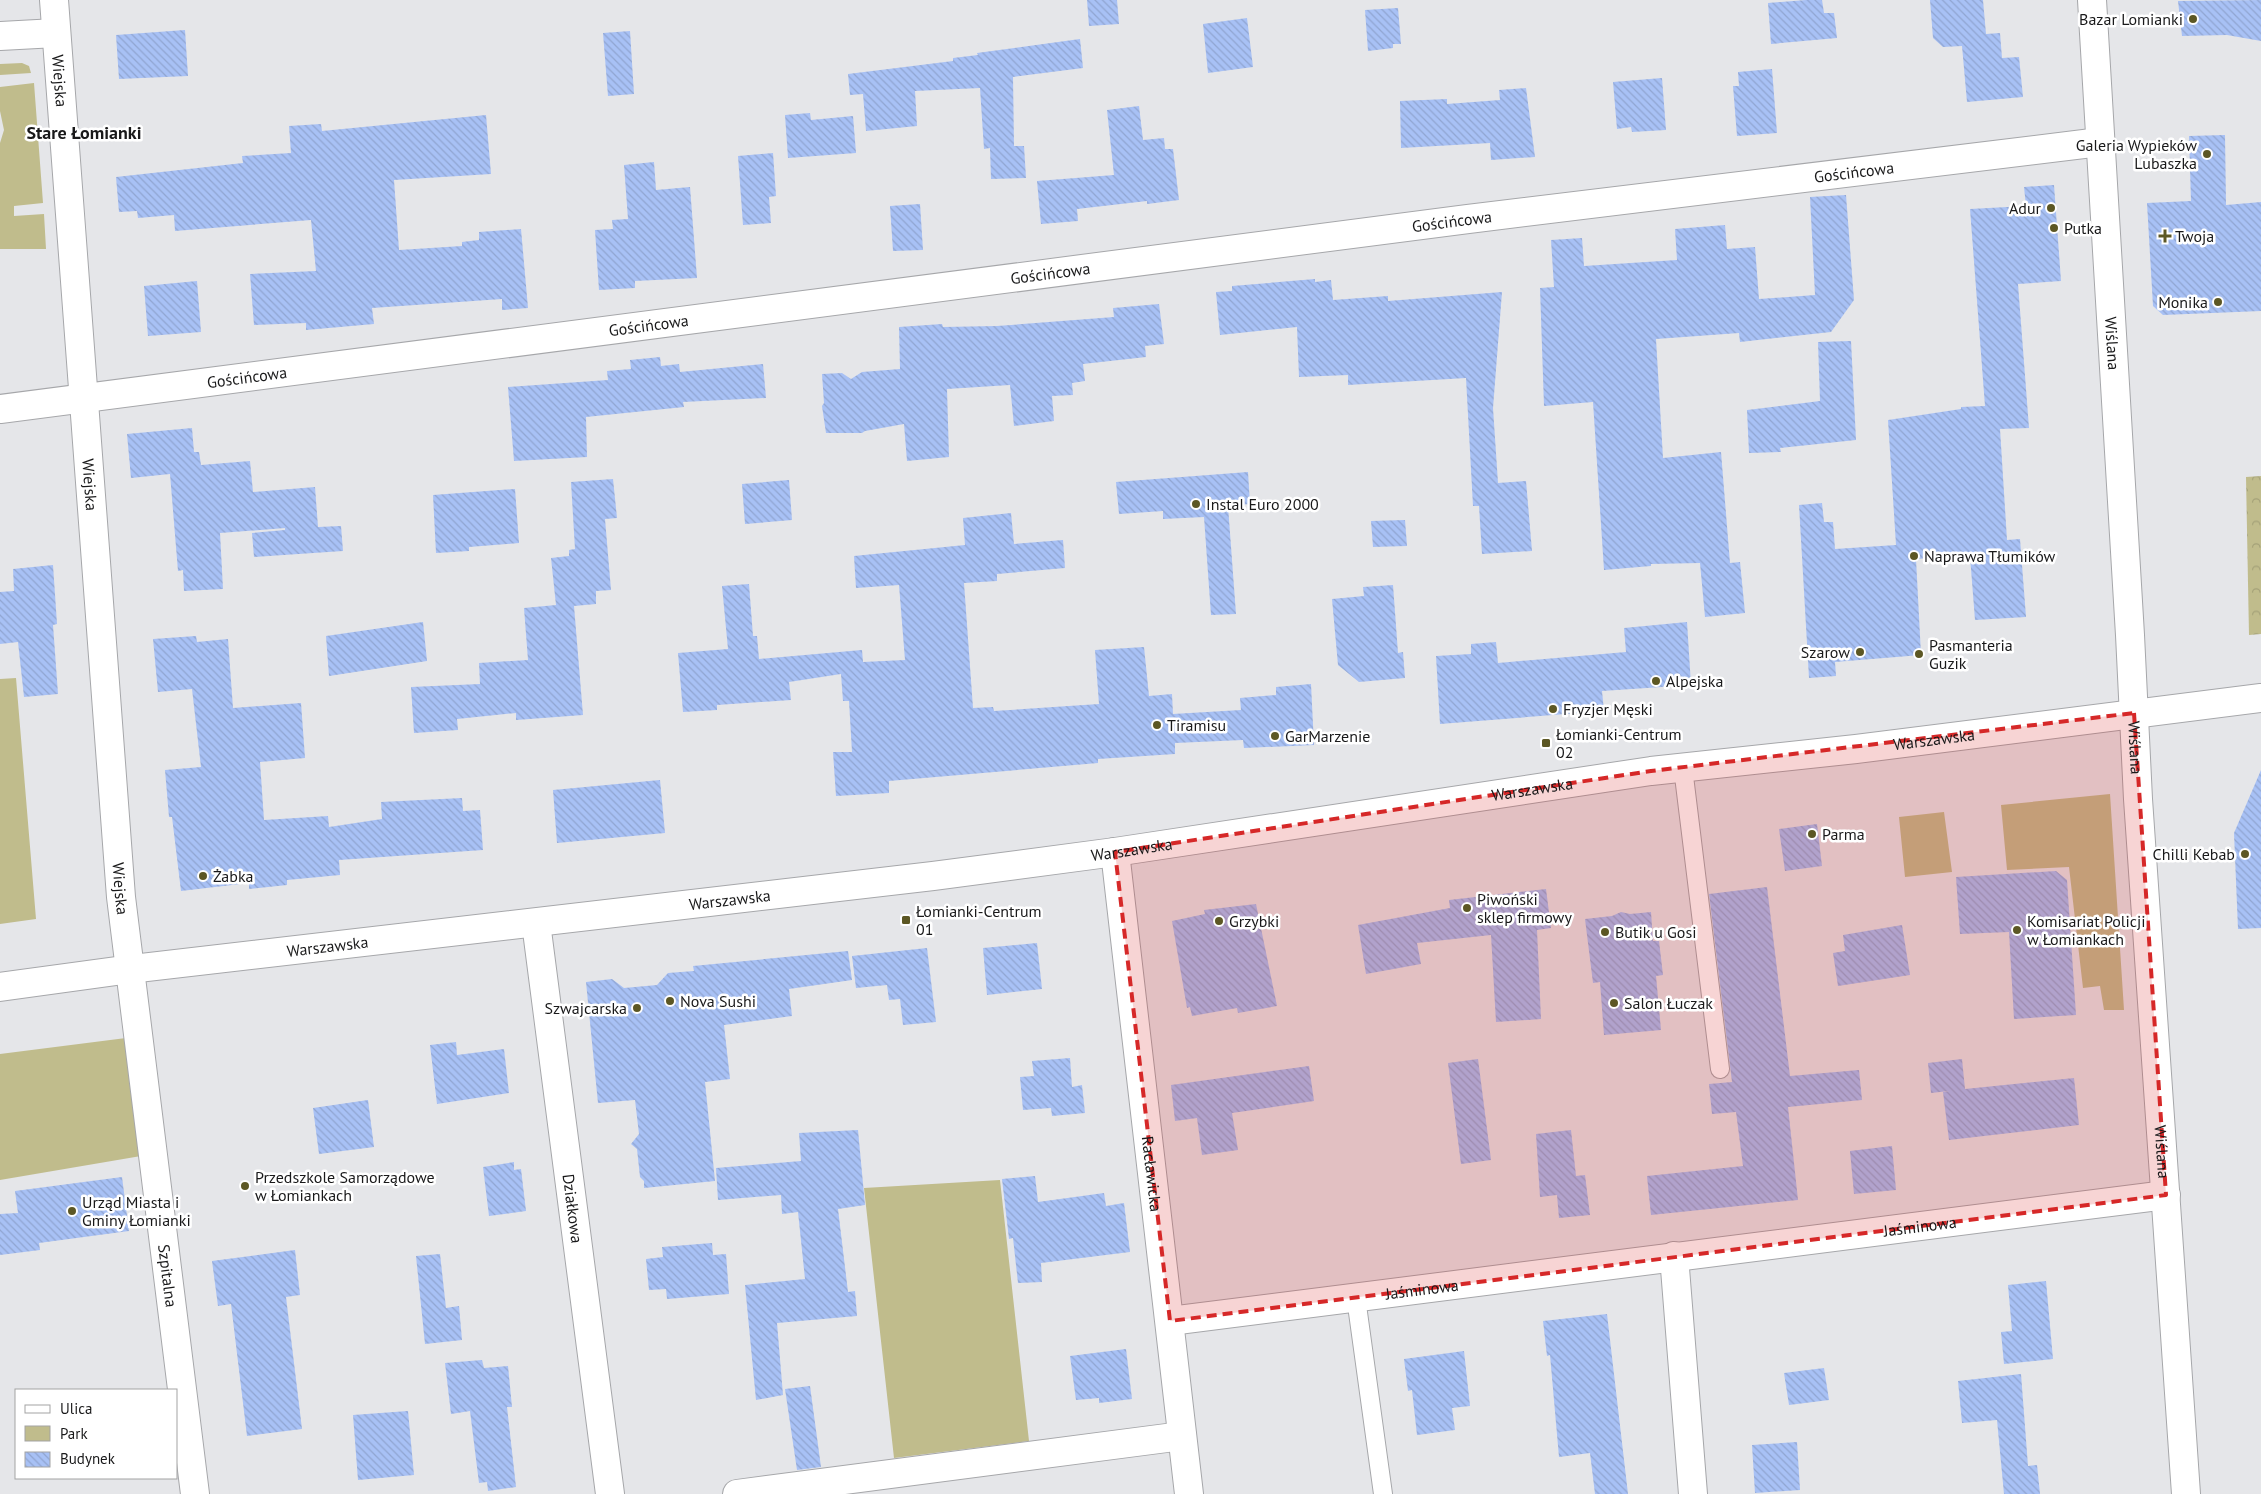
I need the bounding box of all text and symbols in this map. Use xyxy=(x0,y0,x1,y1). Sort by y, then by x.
place label: Bazar Lomianki xyxy=(2079,9,2183,29)
marker: Bazar Lomianki xyxy=(2187,13,2199,25)
street label: Wiejska xyxy=(48,54,72,108)
district label: Stare Łomianki xyxy=(26,121,142,144)
place label: Galeria Wypieków Lubaszka xyxy=(2076,135,2197,173)
marker: Galeria Wypieków Lubaszka xyxy=(2201,148,2213,160)
street label: Gościńcowa xyxy=(1813,157,1895,187)
place label: Adur xyxy=(2009,198,2042,218)
marker: Adur xyxy=(2045,202,2057,214)
street label: Gościńcowa xyxy=(1411,206,1493,236)
place label: Putka xyxy=(2064,218,2102,238)
marker: Putka xyxy=(2048,222,2060,234)
place label: Twoja xyxy=(2175,226,2214,246)
marker: Twoja xyxy=(2159,230,2171,242)
street label: Gościńcowa xyxy=(1009,258,1091,288)
place label: Monika xyxy=(2158,292,2208,312)
marker: Monika xyxy=(2212,296,2224,308)
street label: Gościńcowa xyxy=(607,310,690,340)
street label: Wiślana xyxy=(2101,316,2124,371)
street label: Gościńcowa xyxy=(206,362,288,392)
street label: Wiejska xyxy=(78,458,102,511)
place label: Instal Euro 2000 xyxy=(1206,494,1319,514)
marker: Instal Euro 2000 xyxy=(1190,498,1202,510)
place label: Naprawa Tłumików xyxy=(1924,546,2056,566)
marker: Naprawa Tłumików xyxy=(1908,550,1920,562)
place label: Pasmanteria Guzik xyxy=(1929,635,2013,673)
place label: Szarow xyxy=(1801,642,1850,662)
marker: Szarow xyxy=(1854,646,1866,658)
marker: Pasmanteria Guzik xyxy=(1913,648,1925,660)
place label: Alpejska xyxy=(1666,671,1723,691)
marker: Alpejska xyxy=(1650,675,1662,687)
place label: Fryzjer Męski xyxy=(1563,699,1653,719)
marker: Fryzjer Męski xyxy=(1547,703,1559,715)
place label: Tiramisu xyxy=(1167,715,1226,735)
marker: Tiramisu xyxy=(1151,719,1163,731)
street label: Wiślana xyxy=(2124,720,2147,775)
place label: Łomianki-Centrum 02 xyxy=(1556,724,1682,762)
street label: Warszawska xyxy=(1892,724,1976,754)
place label: GarMarzenie xyxy=(1285,726,1370,746)
marker: GarMarzenie xyxy=(1269,730,1281,742)
marker: Łomianki-Centrum 02 xyxy=(1540,737,1552,749)
street label: Warszawska xyxy=(1490,773,1574,805)
place label: Parma xyxy=(1822,824,1865,844)
marker: Parma xyxy=(1806,828,1818,840)
street label: Warszawska xyxy=(1090,833,1174,865)
place label: Chilli Kebab xyxy=(2153,844,2235,864)
marker: Chilli Kebab xyxy=(2239,848,2251,860)
street label: Wiejska xyxy=(108,862,133,916)
place label: Żabka xyxy=(213,866,254,886)
marker: Żabka xyxy=(197,870,209,882)
street label: Warszawska xyxy=(688,885,772,914)
place label: Piwoński sklep firmowy xyxy=(1477,889,1572,927)
place label: Łomianki-Centrum 01 xyxy=(916,901,1042,939)
marker: Piwoński sklep firmowy xyxy=(1461,902,1473,914)
place label: Grzybki xyxy=(1229,911,1279,931)
place label: Komisariat Policji w Łomiankach xyxy=(2027,911,2146,949)
marker: Łomianki-Centrum 01 xyxy=(900,914,912,926)
marker: Grzybki xyxy=(1213,915,1225,927)
place label: Butik u Gosi xyxy=(1615,922,1696,942)
marker: Komisariat Policji w Łomiankach xyxy=(2011,924,2023,936)
marker: Butik u Gosi xyxy=(1599,926,1611,938)
street label: Warszawska xyxy=(286,932,369,961)
place label: Nova Sushi xyxy=(680,991,756,1011)
place label: Salon Łuczak xyxy=(1624,993,1713,1013)
marker: Nova Sushi xyxy=(664,995,676,1007)
marker: Salon Łuczak xyxy=(1608,997,1620,1009)
place label: Szwajcarska xyxy=(544,998,627,1018)
marker: Szwajcarska xyxy=(631,1002,643,1014)
street label: Wiślana xyxy=(2151,1124,2174,1179)
street label: Racławicka xyxy=(1138,1135,1166,1213)
place label: Przedszkole Samorządowe w Łomiankach xyxy=(255,1167,435,1205)
street label: Działkowa xyxy=(559,1173,587,1244)
marker: Przedszkole Samorządowe w Łomiankach xyxy=(239,1180,251,1192)
place label: Urząd Miasta i Gminy Łomianki xyxy=(82,1192,191,1230)
marker: Urząd Miasta i Gminy Łomianki xyxy=(66,1205,78,1217)
street label: Jaśminowa xyxy=(1881,1212,1958,1241)
street label: Szpitalna xyxy=(154,1243,182,1308)
street label: Jaśminowa xyxy=(1383,1275,1460,1304)
legend xyxy=(15,1389,178,1479)
text: Ulica xyxy=(60,1399,92,1418)
text: Park xyxy=(60,1424,88,1443)
text: Budynek xyxy=(60,1449,116,1468)

